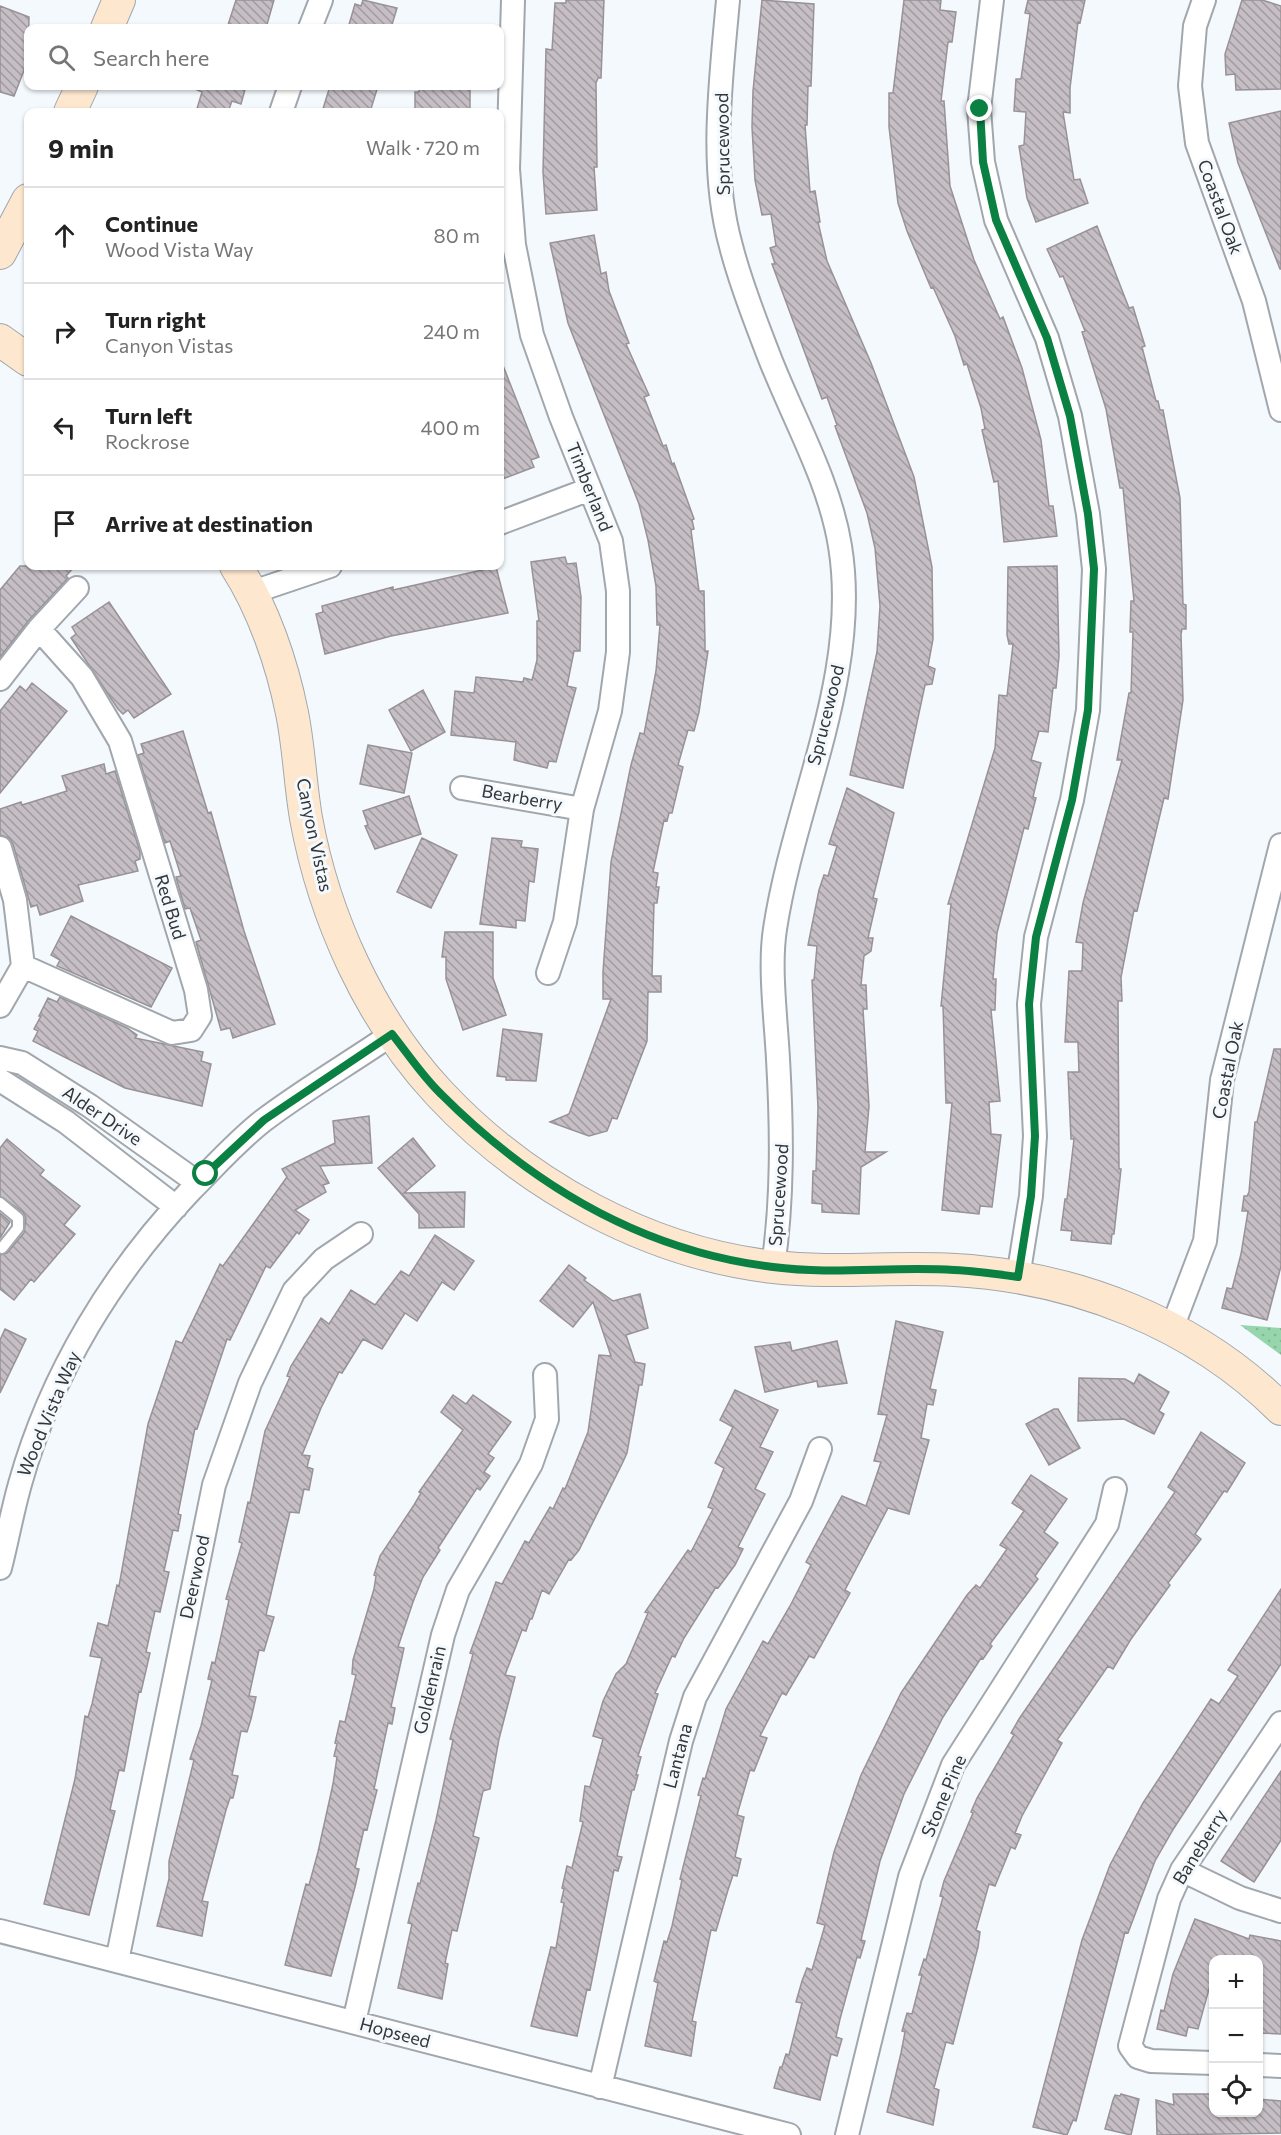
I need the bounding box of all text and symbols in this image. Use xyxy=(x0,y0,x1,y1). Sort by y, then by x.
search box xyxy=(24,24,504,90)
icon: search xyxy=(45,41,78,74)
text: Search here xyxy=(93,44,209,71)
street label: Sprucewood xyxy=(710,93,734,196)
route end xyxy=(966,95,992,121)
text: 9 min xyxy=(48,132,114,163)
text: Walk · 720 m xyxy=(366,135,480,159)
street label: Coastal Oak xyxy=(1194,156,1248,257)
text: Continue xyxy=(105,210,198,237)
icon: ahead xyxy=(48,219,81,252)
text: 80 m xyxy=(434,223,480,247)
text: Wood Vista Way xyxy=(105,237,254,261)
text: Turn right xyxy=(105,306,206,333)
icon: right xyxy=(48,315,81,348)
text: 240 m xyxy=(423,319,480,343)
text: Canyon Vistas xyxy=(105,333,233,357)
text: Turn left xyxy=(105,402,192,429)
icon: left xyxy=(48,411,81,444)
text: 400 m xyxy=(421,415,480,439)
text: Rockrose xyxy=(105,429,189,453)
street label: Timberland xyxy=(562,439,618,534)
icon: arrive xyxy=(48,507,81,540)
text: Arrive at destination xyxy=(105,510,313,537)
street label: Sprucewood xyxy=(802,662,848,767)
street label: Canyon Vistas xyxy=(292,776,338,894)
street label: Bearberry xyxy=(480,779,564,815)
street label: Red Bud xyxy=(151,872,191,942)
street label: Coastal Oak xyxy=(1207,1019,1247,1121)
street label: Alder Drive xyxy=(59,1081,146,1150)
street label: Sprucewood xyxy=(763,1143,793,1247)
route start xyxy=(192,1160,218,1186)
street label: Wood Vista Way xyxy=(12,1348,84,1479)
street label: Deerwood xyxy=(174,1533,214,1621)
street label: Goldenrain xyxy=(408,1643,450,1736)
street label: Lantana xyxy=(658,1721,696,1791)
street label: Stone Pine xyxy=(916,1751,970,1840)
street label: Baneberry xyxy=(1167,1805,1231,1888)
map controls xyxy=(1209,1955,1263,2117)
button: + xyxy=(1209,1955,1263,2009)
button: − xyxy=(1209,2009,1263,2063)
street label: Hopseed xyxy=(357,2012,433,2052)
button: locate xyxy=(1209,2063,1263,2117)

